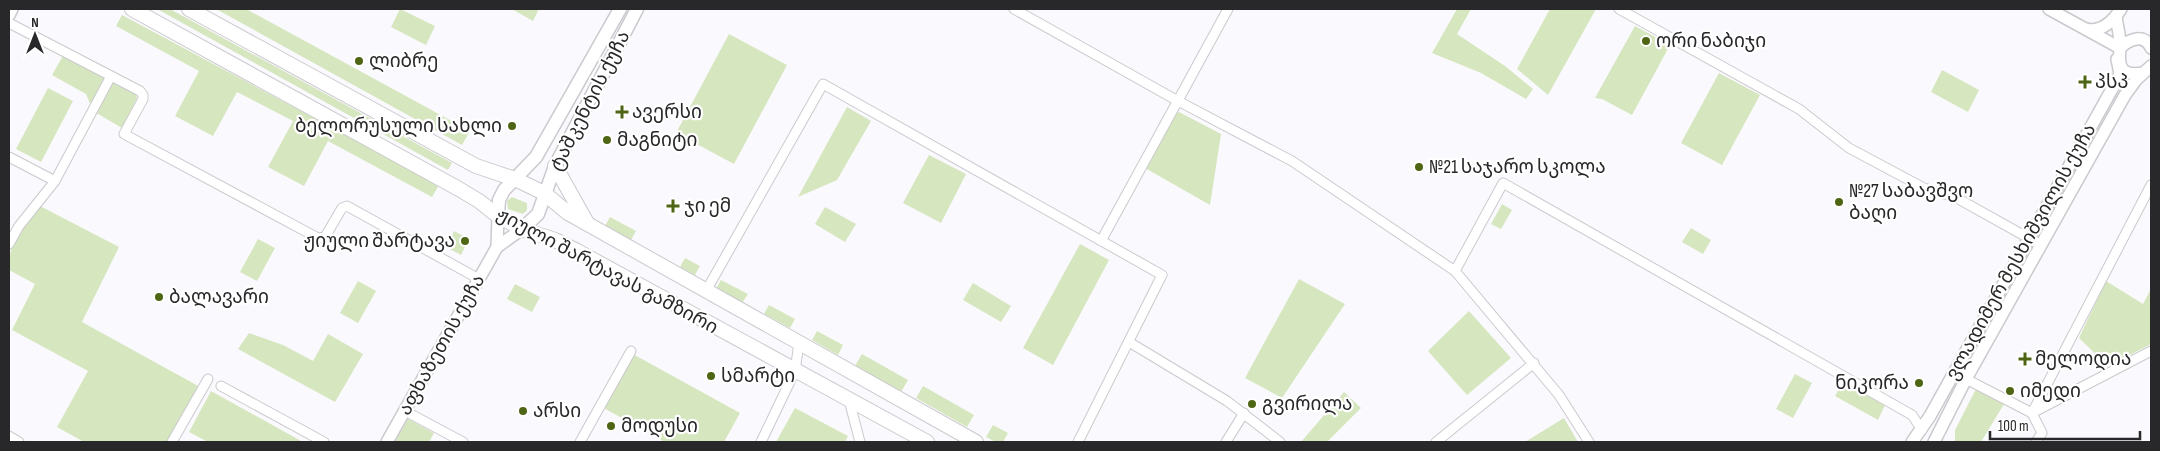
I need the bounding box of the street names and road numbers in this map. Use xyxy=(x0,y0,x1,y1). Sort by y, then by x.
street label: ტაშკენტის ქუჩა xyxy=(545,27,635,175)
street label: ვლადიმერ მესხიშვილის ქუჩა xyxy=(1941,120,2101,384)
street label: ჟიული შარტავას გამზირი xyxy=(492,203,722,339)
street label: აფხაზეთის ქუჩა xyxy=(394,271,490,419)

